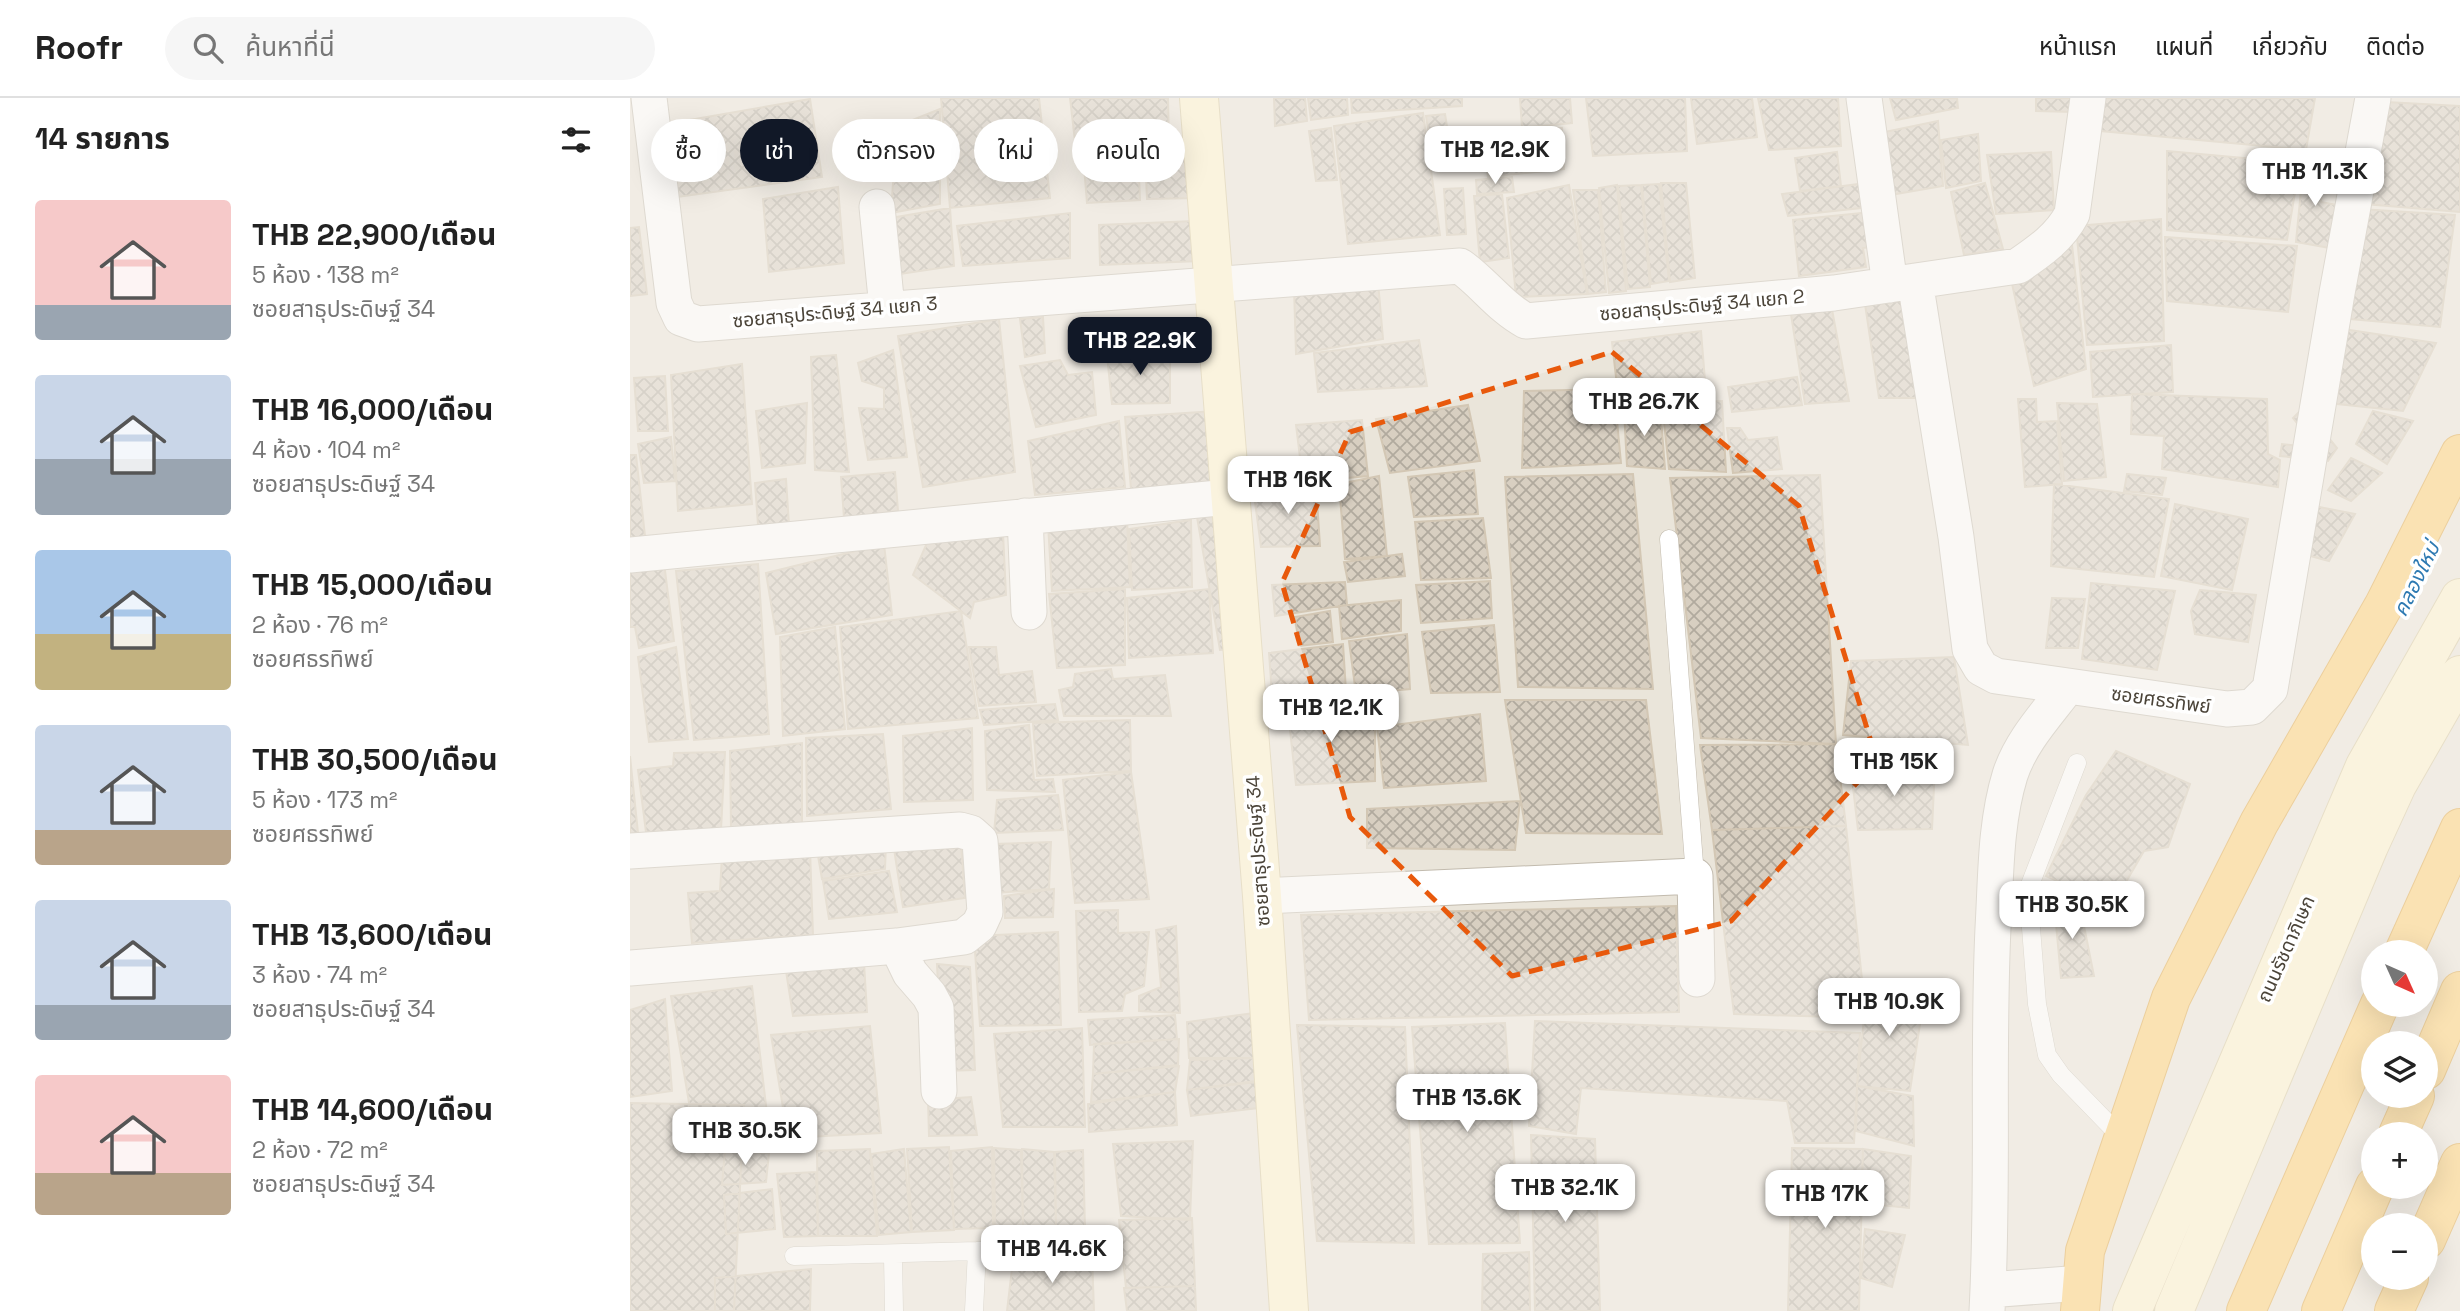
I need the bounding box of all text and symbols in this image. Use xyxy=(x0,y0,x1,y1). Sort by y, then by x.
search box xyxy=(165,17,655,80)
text: Roofr xyxy=(35,27,123,69)
icon: search xyxy=(189,29,227,67)
text: ค้นหาที่นี่ xyxy=(245,30,335,64)
text: หน้าแรก xyxy=(2039,31,2117,62)
text: แผนที่ xyxy=(2155,31,2213,62)
text: เกี่ยวกับ xyxy=(2251,31,2328,62)
text: ติดต่อ xyxy=(2366,31,2425,62)
text: 14 รายการ xyxy=(35,119,170,158)
chip: ซื้อ xyxy=(651,119,726,182)
chip: เช่า xyxy=(740,119,818,182)
chip: ตัวกรอง xyxy=(832,119,960,182)
chip: ใหม่ xyxy=(974,119,1058,182)
chip: คอนโด xyxy=(1072,119,1185,182)
icon: filters xyxy=(557,121,595,159)
pin: THB 12.9K xyxy=(1415,126,1575,186)
text: THB 12.9K xyxy=(1440,134,1550,164)
pin: THB 11.3K xyxy=(2235,148,2395,208)
text: THB 11.3K xyxy=(2262,156,2368,186)
text: THB 22,900/เดือน xyxy=(252,215,496,254)
icon: home xyxy=(91,228,175,312)
text: 5 ห้อง · 138 m² xyxy=(252,260,399,290)
street label: ซอยสาธุประดิษฐ์ 34 แยก 2 xyxy=(1599,284,1805,326)
street label: ซอยสาธุประดิษฐ์ 34 แยก 3 xyxy=(732,291,938,333)
text: ซอยสาธุประดิษฐ์ 34 xyxy=(252,294,435,324)
pin: THB 22.9K xyxy=(1060,317,1220,377)
text: THB 22.9K xyxy=(1084,325,1196,355)
pin: THB 26.7K xyxy=(1564,378,1724,438)
text: THB 26.7K xyxy=(1589,386,1699,416)
text: THB 16,000/เดือน xyxy=(252,390,493,429)
icon: home xyxy=(91,403,175,487)
text: 4 ห้อง · 104 m² xyxy=(252,435,400,465)
pin: THB 16K xyxy=(1223,456,1353,516)
text: THB 16K xyxy=(1244,464,1332,494)
text: ซอยสาธุประดิษฐ์ 34 xyxy=(252,469,435,499)
water label: คลองใหม่ xyxy=(2386,535,2447,621)
text: THB 15,000/เดือน xyxy=(252,565,493,604)
icon: home xyxy=(91,578,175,662)
text: 2 ห้อง · 76 m² xyxy=(252,610,388,640)
text: ซอยศธรทิพย์ xyxy=(252,644,374,674)
street label: ซอยศธรทิพย์ xyxy=(2110,681,2213,719)
pin: THB 12.1K xyxy=(1251,684,1411,744)
text: THB 12.1K xyxy=(1279,692,1383,722)
pin: THB 15K xyxy=(1829,738,1959,798)
text: THB 30,500/เดือน xyxy=(252,740,498,779)
text: THB 15K xyxy=(1850,746,1938,776)
icon: home xyxy=(91,753,175,837)
street label: ซอยสาธุประดิษฐ์ 34 xyxy=(1240,775,1276,927)
text: 5 ห้อง · 173 m² xyxy=(252,785,397,815)
text: ซอยศธรทิพย์ xyxy=(252,819,374,849)
pin: THB 30.5K xyxy=(1992,882,2152,941)
text: THB 30.5K xyxy=(2015,889,2129,919)
street label: ถนนรัชดาภิเษก xyxy=(2251,892,2321,1006)
text: THB 13,600/เดือน xyxy=(252,915,492,954)
icon: home xyxy=(91,928,175,1012)
north arrow xyxy=(2361,940,2438,1017)
map controls xyxy=(2361,940,2438,1290)
text: 3 ห้อง · 74 m² xyxy=(252,960,387,990)
pin: THB 10.9K xyxy=(1809,978,1969,1038)
text: THB 10.9K xyxy=(1834,986,1944,1016)
text: ซอยสาธุประดิษฐ์ 34 xyxy=(252,994,435,1024)
button: layers xyxy=(2361,1031,2438,1108)
pin: THB 13.6K xyxy=(1387,1074,1547,1134)
text: THB 13.6K xyxy=(1412,1082,1522,1112)
text: THB 14,600/เดือน xyxy=(252,1090,493,1129)
icon: home xyxy=(91,1103,175,1187)
pin: THB 30.5K xyxy=(665,1108,825,1167)
text: THB 30.5K xyxy=(688,1115,802,1145)
button: + xyxy=(2361,1122,2438,1199)
text: 2 ห้อง · 72 m² xyxy=(252,1135,388,1165)
pin: THB 32.1K xyxy=(1485,1164,1645,1224)
text: ซอยสาธุประดิษฐ์ 34 xyxy=(252,1169,435,1199)
pin: THB 17K xyxy=(1760,1170,1890,1230)
text: THB 32.1K xyxy=(1511,1172,1619,1202)
text: THB 17K xyxy=(1781,1178,1869,1208)
button: − xyxy=(2361,1213,2438,1290)
pin: THB 14.6K xyxy=(972,1226,1132,1285)
text: THB 14.6K xyxy=(997,1233,1107,1263)

